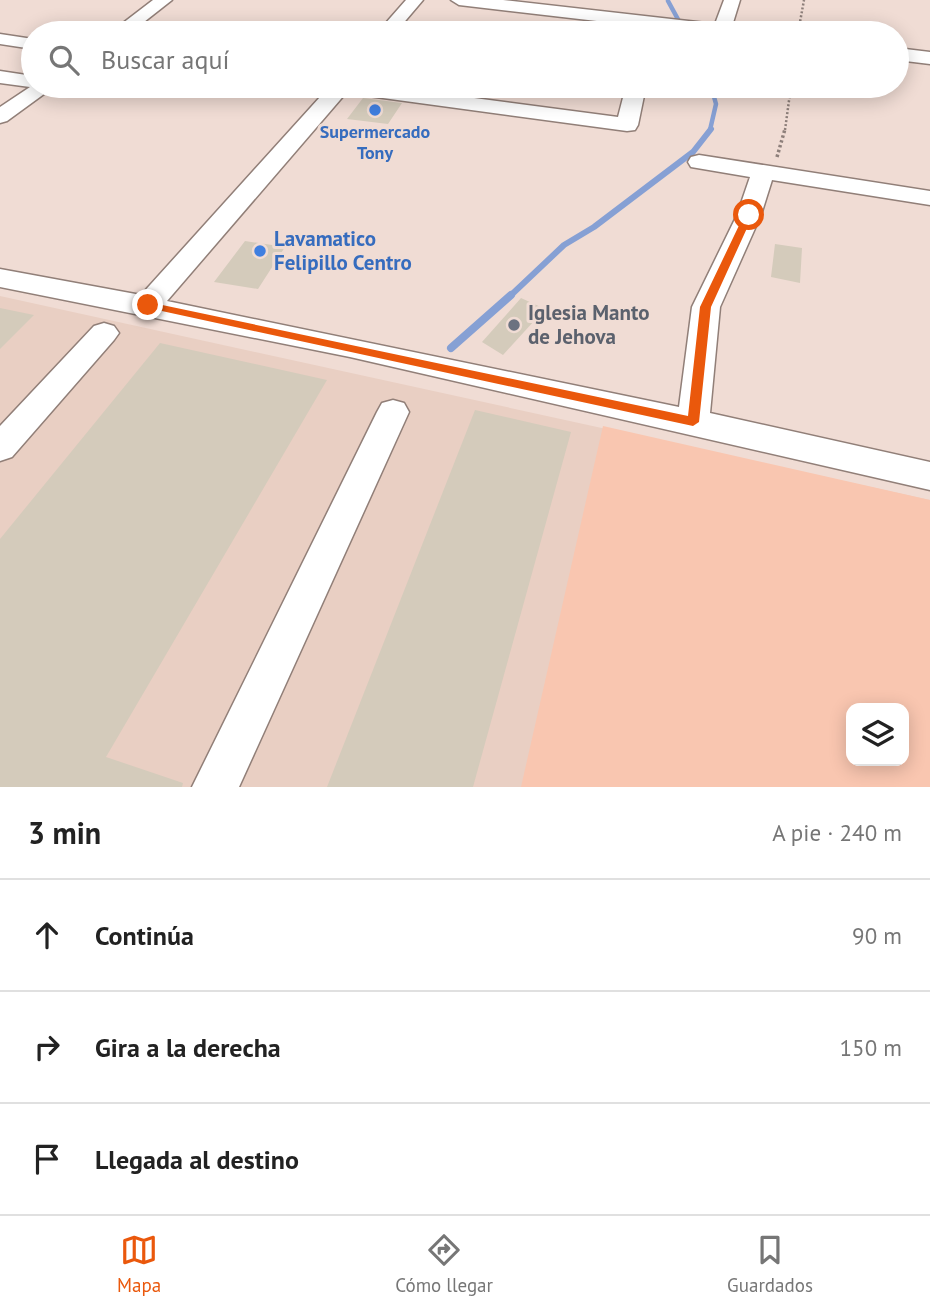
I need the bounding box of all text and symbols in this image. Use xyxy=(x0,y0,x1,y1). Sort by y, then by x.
search box xyxy=(21,21,909,98)
icon: search xyxy=(45,41,83,79)
text: Buscar aquí xyxy=(101,43,229,76)
marker: Supermercado Tony xyxy=(367,102,383,118)
place label: Supermercado Tony xyxy=(320,120,431,164)
route start xyxy=(733,199,764,230)
place label: Lavamatico Felipillo Centro xyxy=(274,225,412,276)
marker: Lavamatico Felipillo Centro xyxy=(252,243,268,259)
route end xyxy=(132,289,163,320)
place label: Iglesia Manto de Jehova xyxy=(528,299,650,350)
marker: Iglesia Manto de Jehova xyxy=(506,317,522,333)
map controls xyxy=(846,703,909,766)
button: layers xyxy=(846,703,909,766)
text: 3 min xyxy=(28,813,101,852)
text: A pie · 240 m xyxy=(772,818,902,847)
icon: ahead xyxy=(28,916,66,954)
text: Continúa xyxy=(95,919,194,952)
text: 90 m xyxy=(852,921,902,950)
icon: right xyxy=(28,1028,66,1066)
text: Gira a la derecha xyxy=(95,1031,281,1064)
text: 150 m xyxy=(840,1033,902,1062)
icon: arrive xyxy=(28,1140,66,1178)
text: Llegada al destino xyxy=(95,1143,299,1176)
tab: Mapa xyxy=(117,1231,161,1297)
tab: Cómo llegar xyxy=(395,1231,493,1297)
tab: Guardados xyxy=(727,1231,813,1297)

